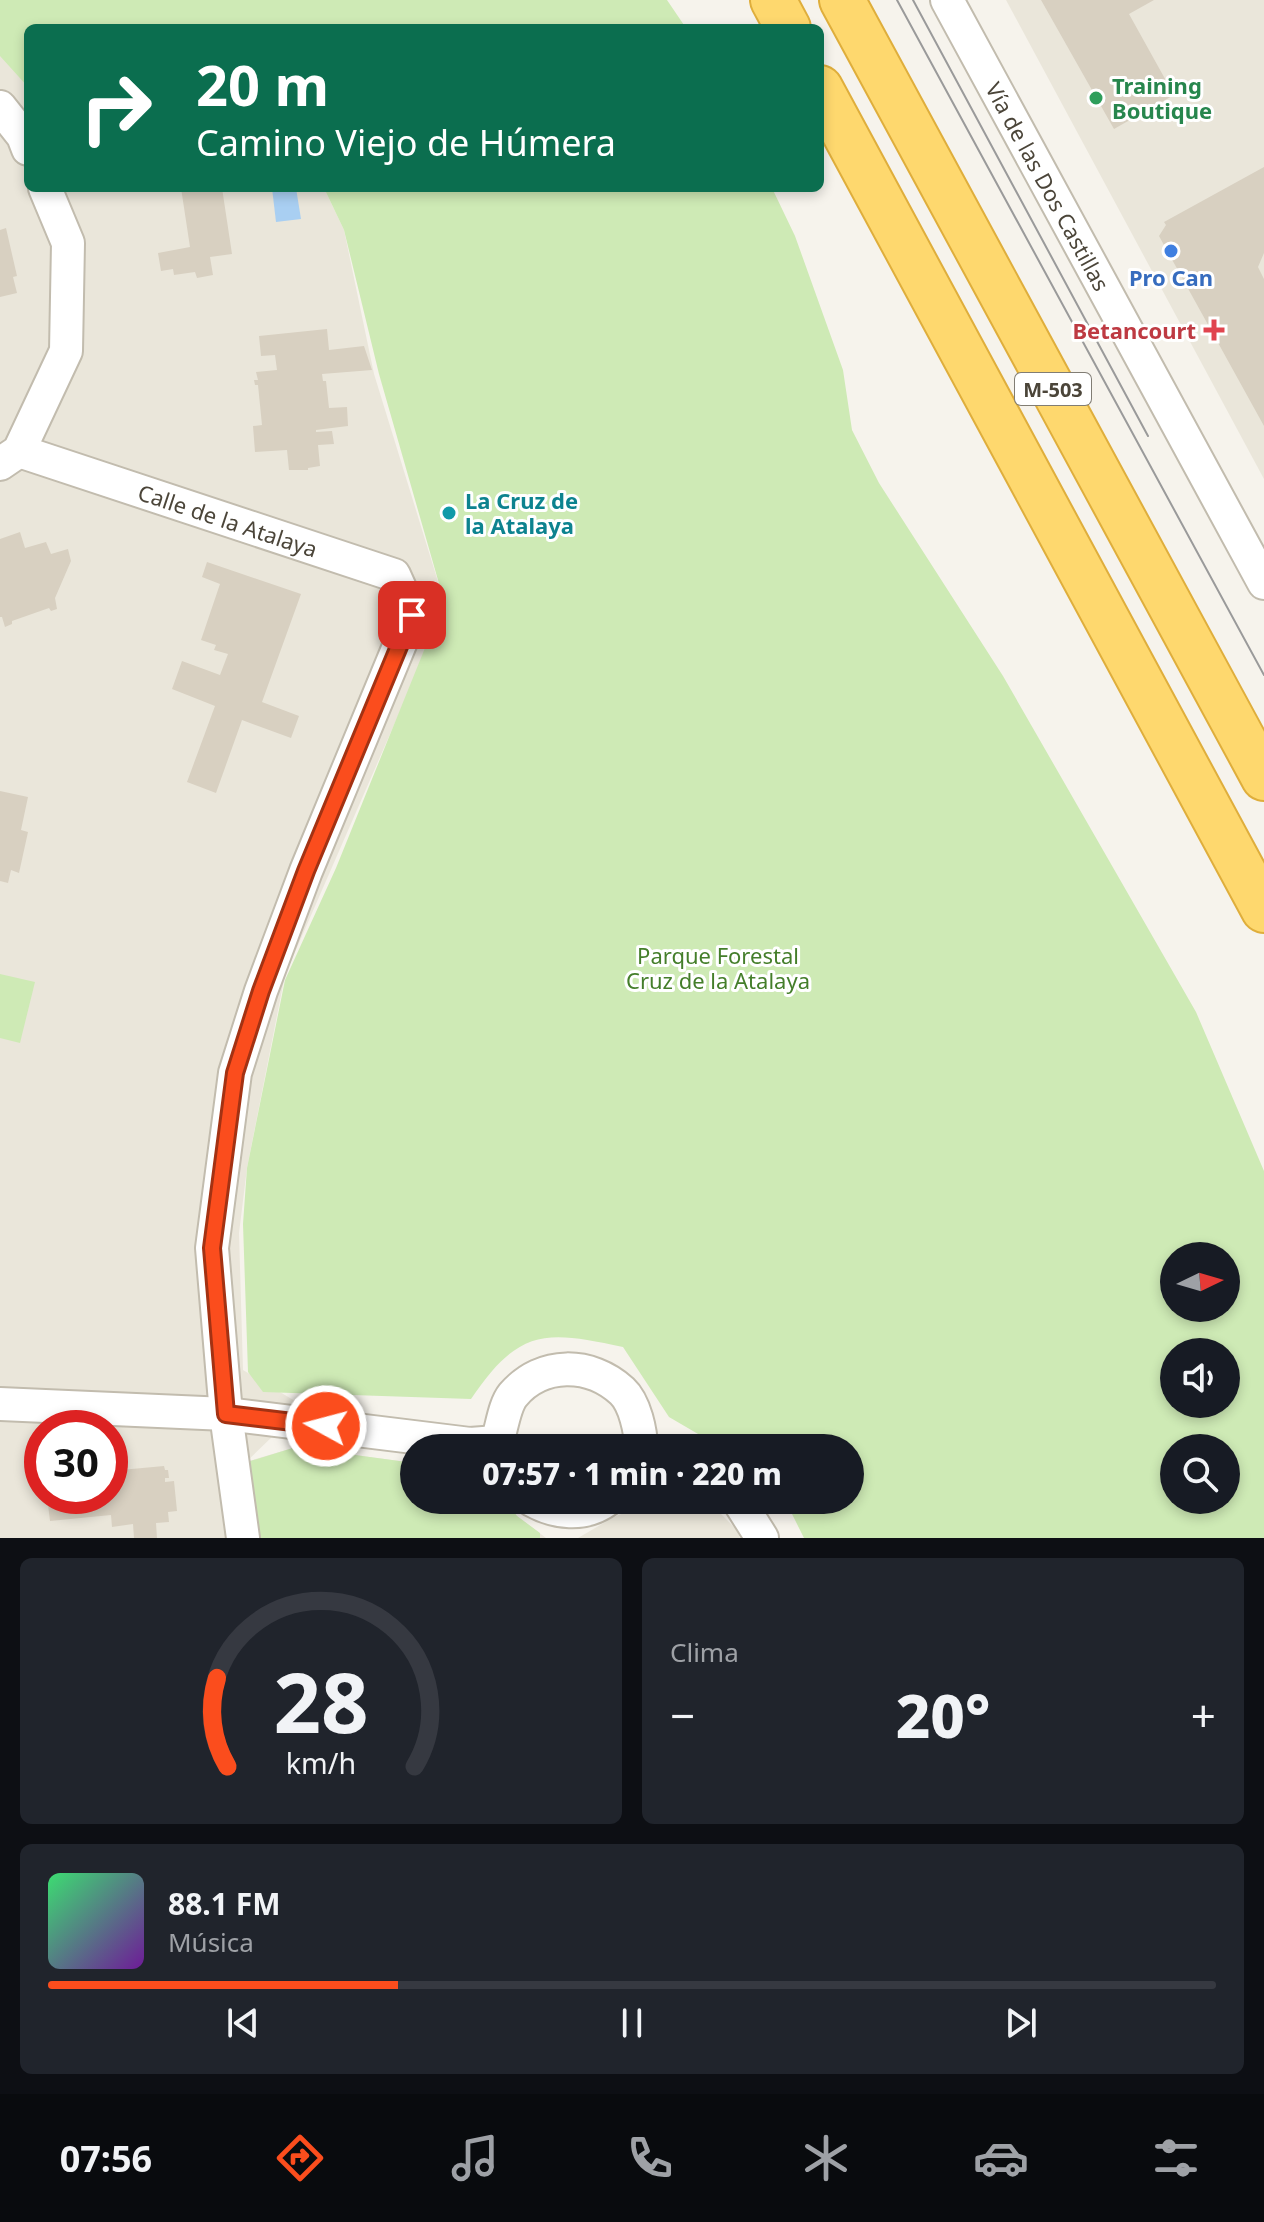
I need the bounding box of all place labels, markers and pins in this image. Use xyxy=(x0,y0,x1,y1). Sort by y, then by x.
place label: Training Boutique xyxy=(1112,70,1212,125)
marker: Training Boutique xyxy=(1087,89,1105,107)
marker: Pro Can xyxy=(1162,242,1180,260)
place label: Pro Can xyxy=(1129,262,1213,292)
place label: Betancourt xyxy=(1072,315,1196,345)
marker: Betancourt xyxy=(1203,319,1225,341)
place label: La Cruz de la Atalaya xyxy=(465,485,578,540)
marker: La Cruz de la Atalaya xyxy=(440,504,458,522)
pin xyxy=(378,581,446,649)

